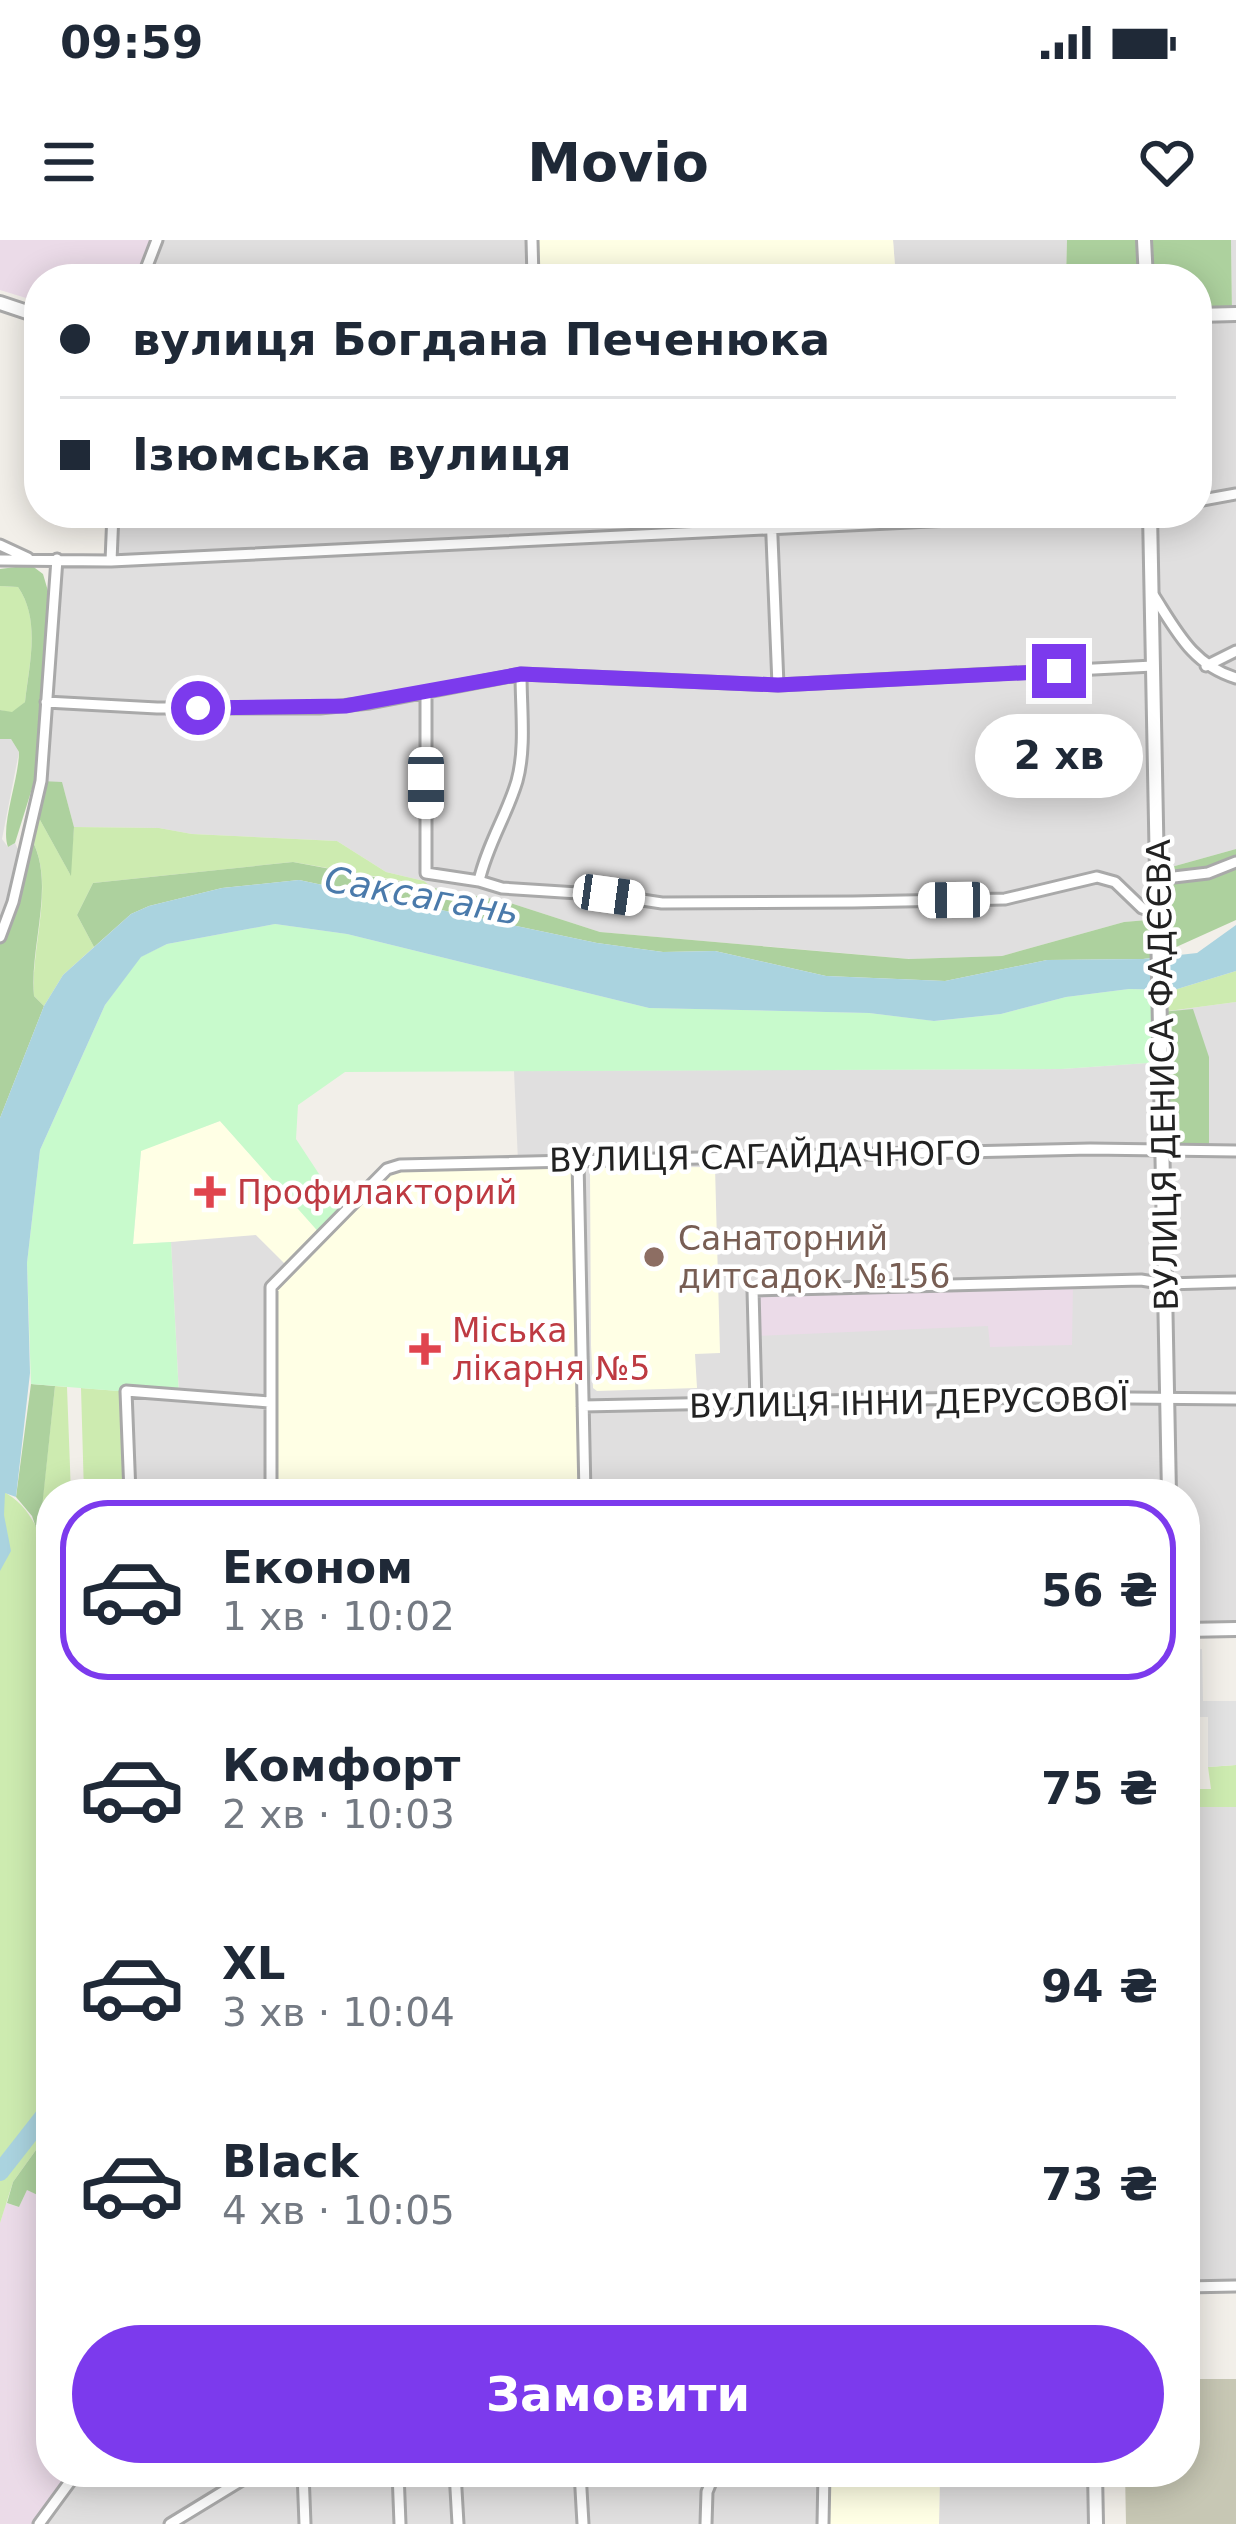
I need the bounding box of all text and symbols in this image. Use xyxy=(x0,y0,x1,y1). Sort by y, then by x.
text: 09:59 xyxy=(60,16,203,69)
icon: menu xyxy=(36,129,102,195)
icon: heart xyxy=(1134,129,1200,195)
text: Movio xyxy=(527,131,709,194)
text: вулиця Богдана Печенюка xyxy=(132,313,830,366)
text: Ізюмська вулиця xyxy=(132,428,572,481)
route end xyxy=(1032,644,1086,698)
route start xyxy=(171,681,225,735)
callout: 2 хв xyxy=(975,713,1143,797)
text: 2 хв xyxy=(1014,733,1104,778)
car xyxy=(408,747,444,819)
street label: ВУЛИЦЯ ДЕНИСА ФАДЄЄВА xyxy=(1139,838,1186,1311)
water label: Саксагань xyxy=(322,858,522,933)
car xyxy=(571,872,647,918)
car xyxy=(918,881,990,919)
street label: ВУЛИЦЯ САГАЙДАЧНОГО xyxy=(549,1132,981,1180)
place label: Профилакторий xyxy=(237,1173,517,1212)
marker: Профилакторий xyxy=(194,1176,226,1208)
place label: Санаторний дитсадок №156 xyxy=(678,1219,951,1296)
marker: Санаторний дитсадок №156 xyxy=(641,1244,667,1270)
place label: Міська лікарня №5 xyxy=(452,1311,651,1388)
marker: Міська лікарня №5 xyxy=(409,1333,441,1365)
street label: ВУЛИЦЯ ІННИ ДЕРУСОВОЇ xyxy=(689,1379,1129,1426)
icon: car xyxy=(78,1536,186,1644)
text: Економ xyxy=(222,1541,413,1594)
text: 56 ₴ xyxy=(1041,1564,1158,1617)
text: 1 хв · 10:02 xyxy=(222,1594,455,1639)
icon: car xyxy=(78,1734,186,1842)
text: Комфорт xyxy=(222,1739,460,1792)
text: 75 ₴ xyxy=(1041,1762,1158,1815)
text: 2 хв · 10:03 xyxy=(222,1792,455,1837)
icon: car xyxy=(78,1932,186,2040)
text: XL xyxy=(222,1937,285,1990)
text: 94 ₴ xyxy=(1041,1960,1158,2013)
text: 3 хв · 10:04 xyxy=(222,1990,455,2035)
icon: car xyxy=(78,2130,186,2238)
text: Black xyxy=(222,2135,359,2188)
text: 73 ₴ xyxy=(1041,2158,1158,2211)
text: 4 хв · 10:05 xyxy=(222,2188,455,2233)
button: Замовити xyxy=(72,2325,1164,2463)

